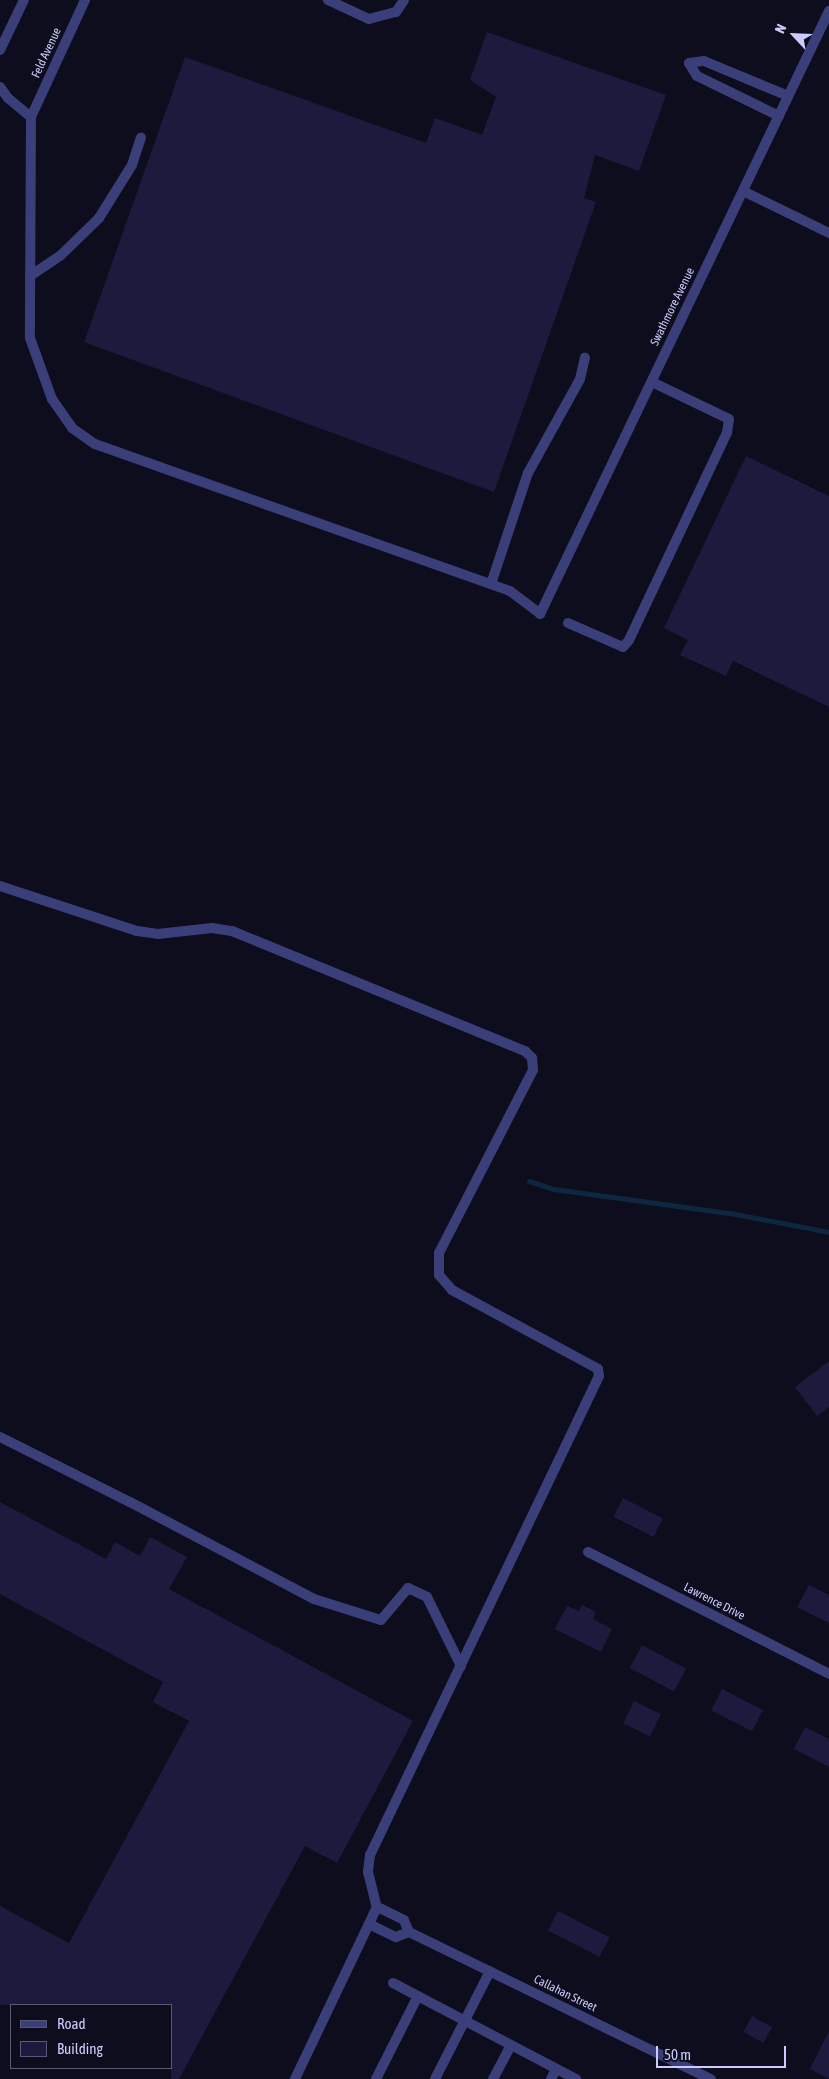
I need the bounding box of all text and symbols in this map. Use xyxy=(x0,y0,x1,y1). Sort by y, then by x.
north arrow xyxy=(769,10,819,60)
text: N xyxy=(771,22,789,36)
street label: Feld Avenue xyxy=(29,26,65,80)
street label: Swathmore Avenue xyxy=(648,266,698,348)
street label: Lawrence Drive xyxy=(681,1580,747,1624)
street label: Callahan Street xyxy=(531,1973,599,2015)
legend xyxy=(10,2004,172,2069)
text: Road xyxy=(57,2015,86,2032)
scale bar xyxy=(659,2036,789,2068)
text: Building xyxy=(57,2040,103,2057)
text: 50 m xyxy=(664,2046,691,2063)

